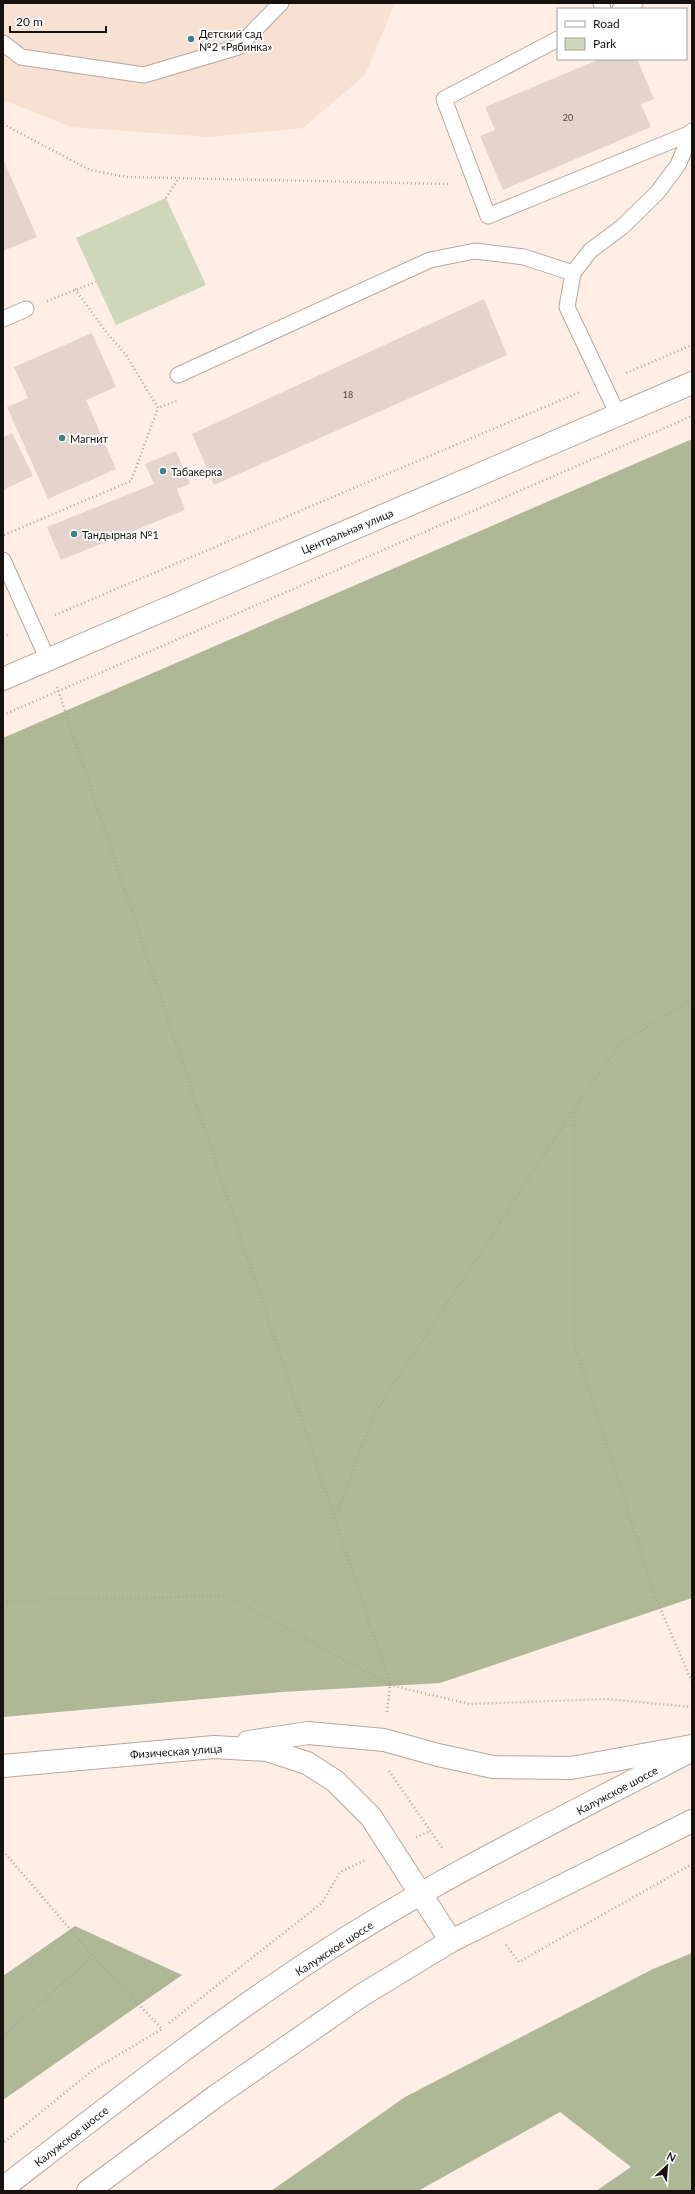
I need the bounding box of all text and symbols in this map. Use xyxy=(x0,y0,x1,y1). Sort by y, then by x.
scale bar xyxy=(10,8,106,34)
legend xyxy=(557,8,687,60)
text: 20 m xyxy=(16,14,43,29)
text: Road xyxy=(593,16,620,31)
place label: Детский сад №2 «Рябинка» xyxy=(199,27,272,53)
marker: Детский сад №2 «Рябинка» xyxy=(186,34,196,44)
text: Park xyxy=(593,36,617,51)
house number: 20 xyxy=(563,112,573,123)
house number: 18 xyxy=(343,389,353,400)
place label: Магнит xyxy=(70,432,109,445)
marker: Магнит xyxy=(57,433,67,443)
place label: Табакерка xyxy=(171,465,222,478)
marker: Табакерка xyxy=(158,466,168,476)
street label: Центральная улица xyxy=(299,506,395,556)
place label: Тандырная №1 xyxy=(82,528,159,541)
marker: Тандырная №1 xyxy=(69,529,79,539)
street label: Физическая улица xyxy=(130,1741,222,1761)
street label: Калужское шоссе xyxy=(574,1763,660,1817)
street label: Калужское шоссе xyxy=(293,1918,376,1978)
street label: Калужское шоссе xyxy=(31,2103,111,2169)
north arrow xyxy=(647,2146,687,2186)
text: N xyxy=(665,2149,678,2164)

